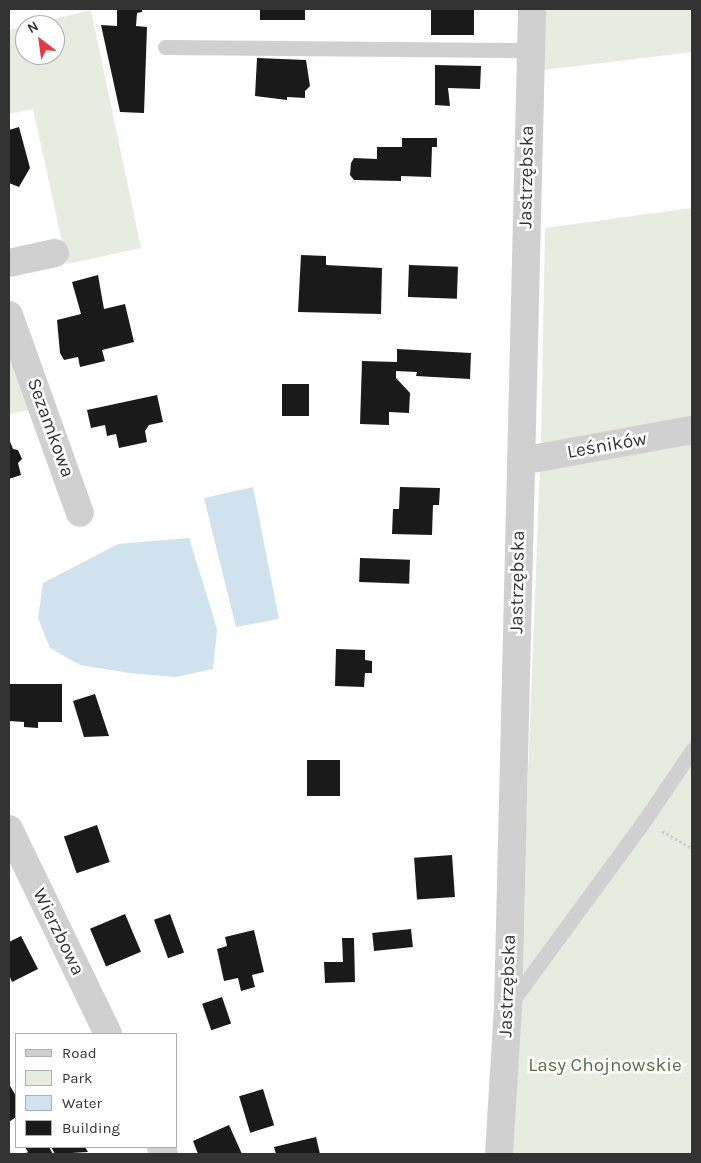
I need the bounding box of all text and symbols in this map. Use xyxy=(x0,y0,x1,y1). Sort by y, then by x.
north arrow xyxy=(15,15,65,65)
text: N xyxy=(24,18,41,37)
street label: Jastrzębska xyxy=(515,125,539,229)
street label: Sezamkowa xyxy=(22,375,78,481)
street label: Leśników xyxy=(565,428,649,464)
street label: Jastrzębska xyxy=(506,530,530,634)
street label: Wierzbowa xyxy=(27,885,89,979)
street label: Jastrzębska xyxy=(495,934,521,1038)
legend xyxy=(15,1033,178,1148)
text: Road xyxy=(62,1044,97,1062)
park label: Lasy Chojnowskie xyxy=(528,1055,682,1077)
text: Park xyxy=(62,1069,92,1087)
text: Water xyxy=(62,1094,102,1112)
text: Building xyxy=(62,1119,120,1137)

